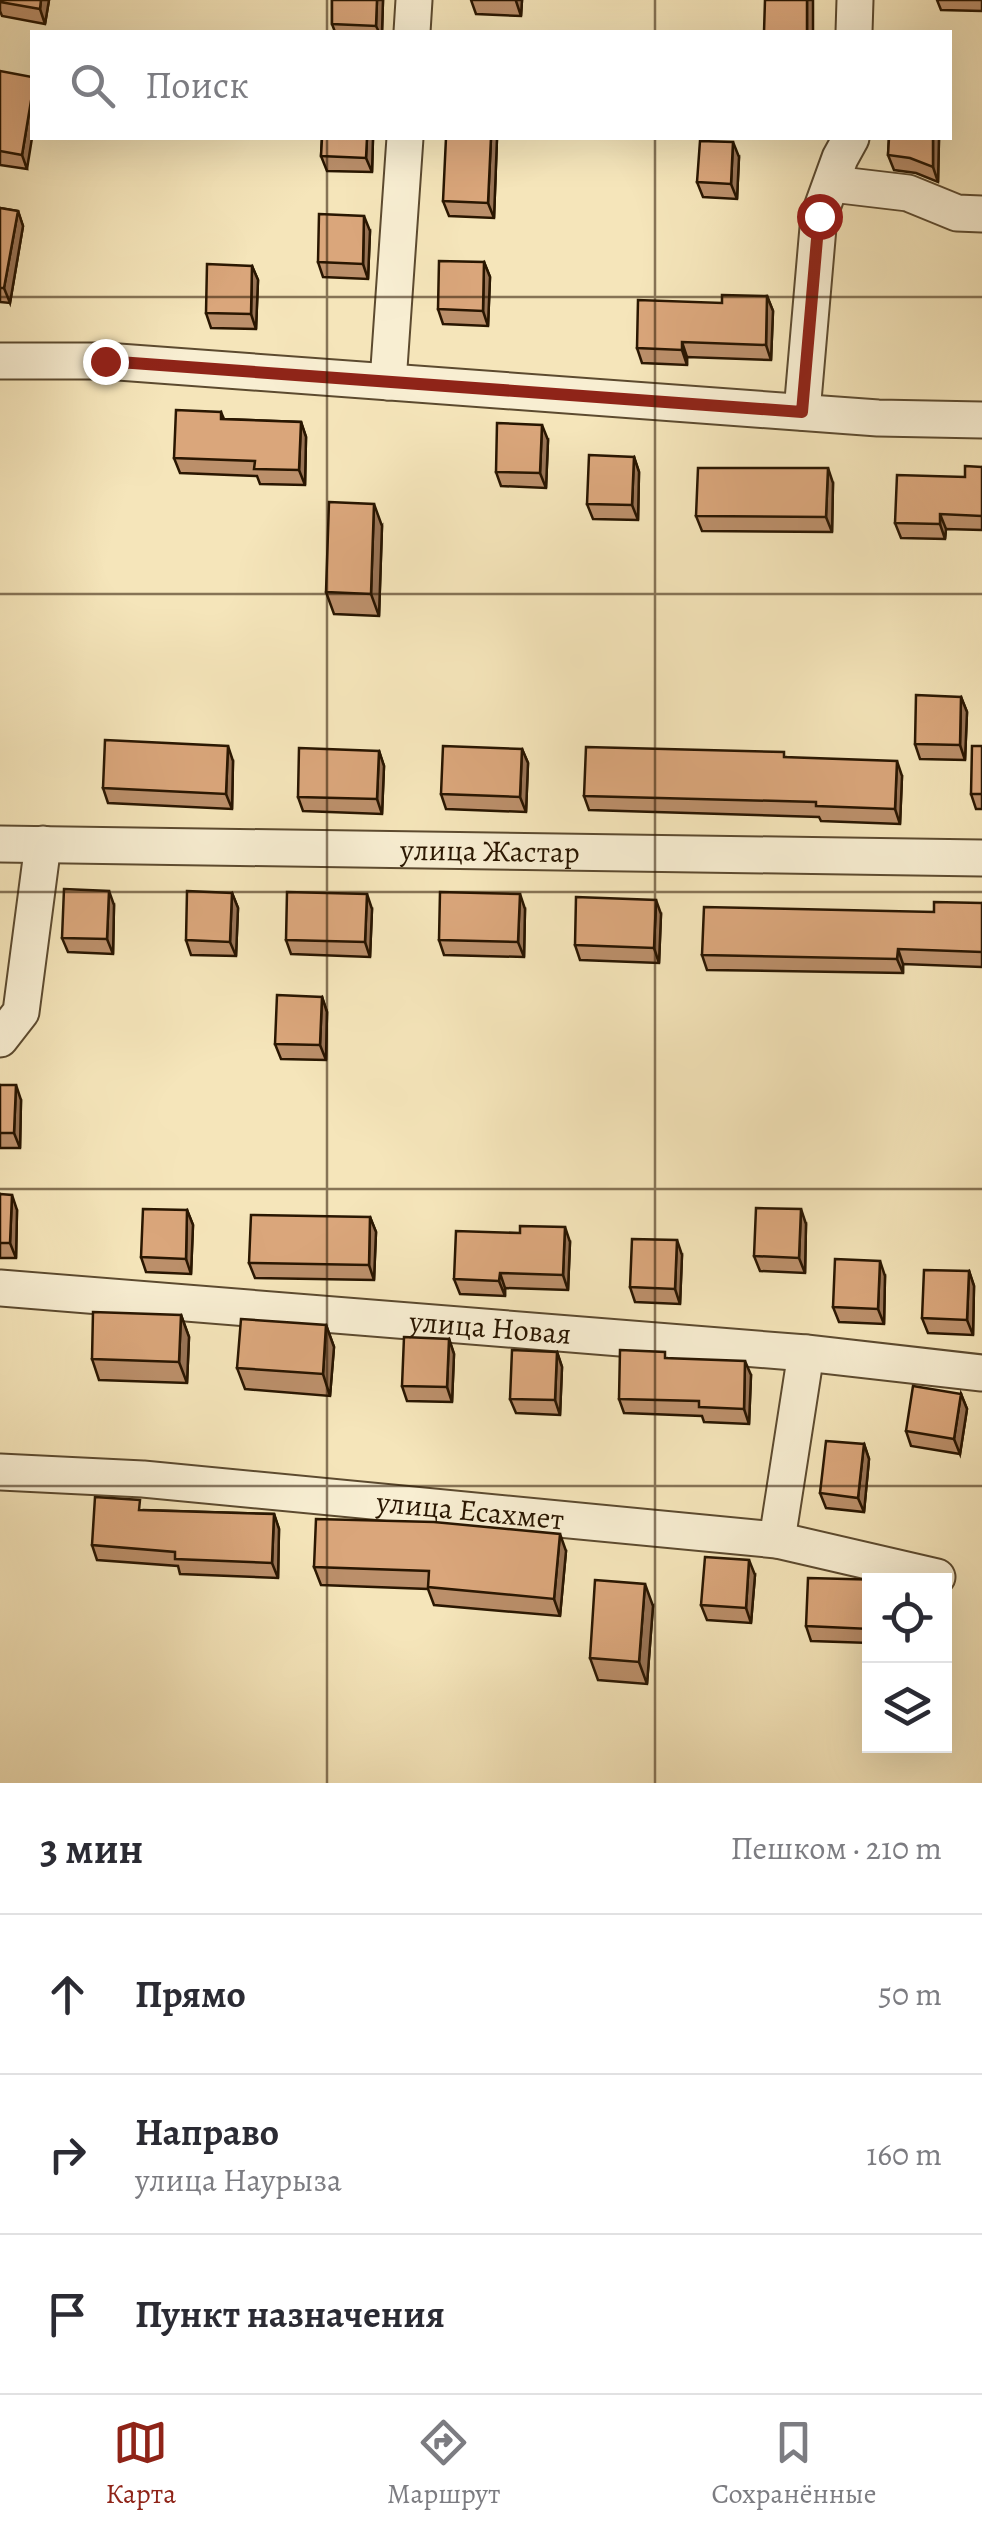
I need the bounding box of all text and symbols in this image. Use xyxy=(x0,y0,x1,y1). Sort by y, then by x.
search box xyxy=(30,30,952,140)
icon: search xyxy=(65,58,120,113)
text: Поиск xyxy=(145,59,249,111)
route start xyxy=(797,194,843,240)
route end xyxy=(83,339,129,385)
street label: улица Жастар xyxy=(399,830,580,872)
street label: улица Новая xyxy=(407,1301,573,1354)
street label: улица Есахмет xyxy=(374,1481,566,1539)
map controls xyxy=(862,1573,952,1753)
button: locate xyxy=(862,1573,952,1663)
button: layers xyxy=(862,1663,952,1753)
text: 3 мин xyxy=(40,1820,143,1877)
text: Пешком · 210 m xyxy=(730,1826,942,1870)
icon: ahead xyxy=(40,1967,95,2022)
text: Прямо xyxy=(135,1968,246,2020)
text: 50 m xyxy=(878,1972,942,2016)
text: Направо xyxy=(135,2106,279,2158)
icon: right xyxy=(40,2127,95,2182)
text: 160 m xyxy=(866,2132,942,2176)
text: улица Наурыза xyxy=(135,2158,342,2202)
icon: arrive xyxy=(40,2287,95,2342)
text: Пункт назначения xyxy=(135,2288,445,2340)
tab: Карта xyxy=(106,2415,176,2513)
tab: Маршрут xyxy=(387,2415,500,2513)
tab: Сохранённые xyxy=(711,2415,877,2513)

